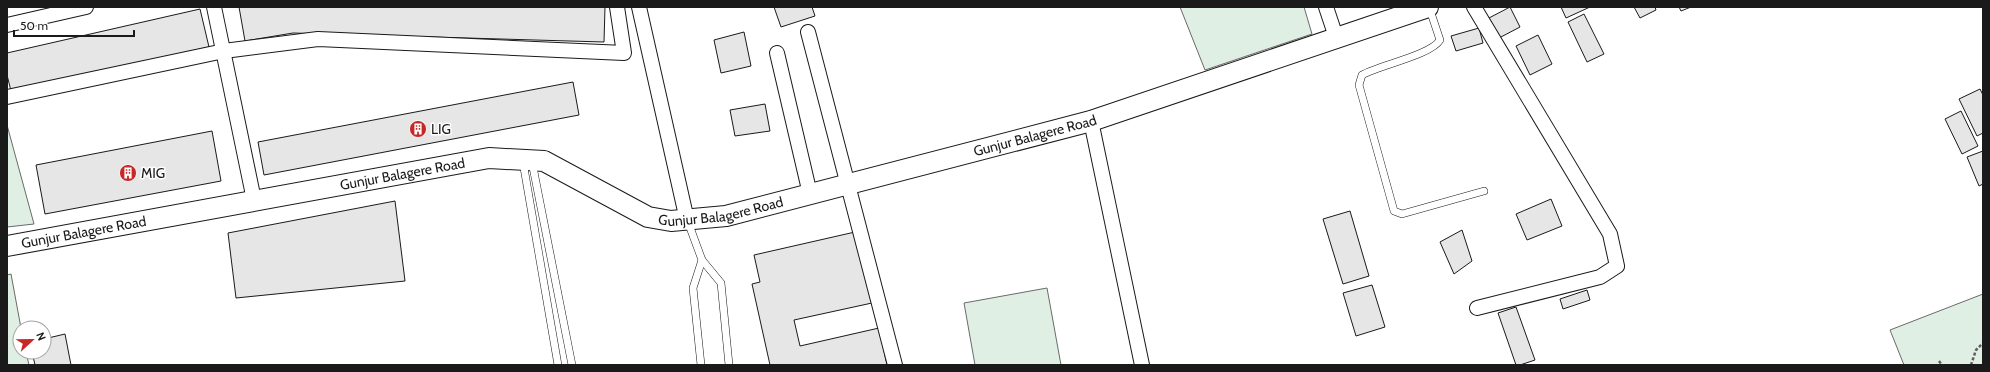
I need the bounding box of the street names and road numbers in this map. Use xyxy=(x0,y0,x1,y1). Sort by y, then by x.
street label: Gunjur Balagere Road xyxy=(971,111,1099,160)
street label: Gunjur Balagere Road xyxy=(339,154,466,194)
street label: Gunjur Balagere Road xyxy=(657,193,785,230)
street label: Gunjur Balagere Road xyxy=(20,212,148,252)

